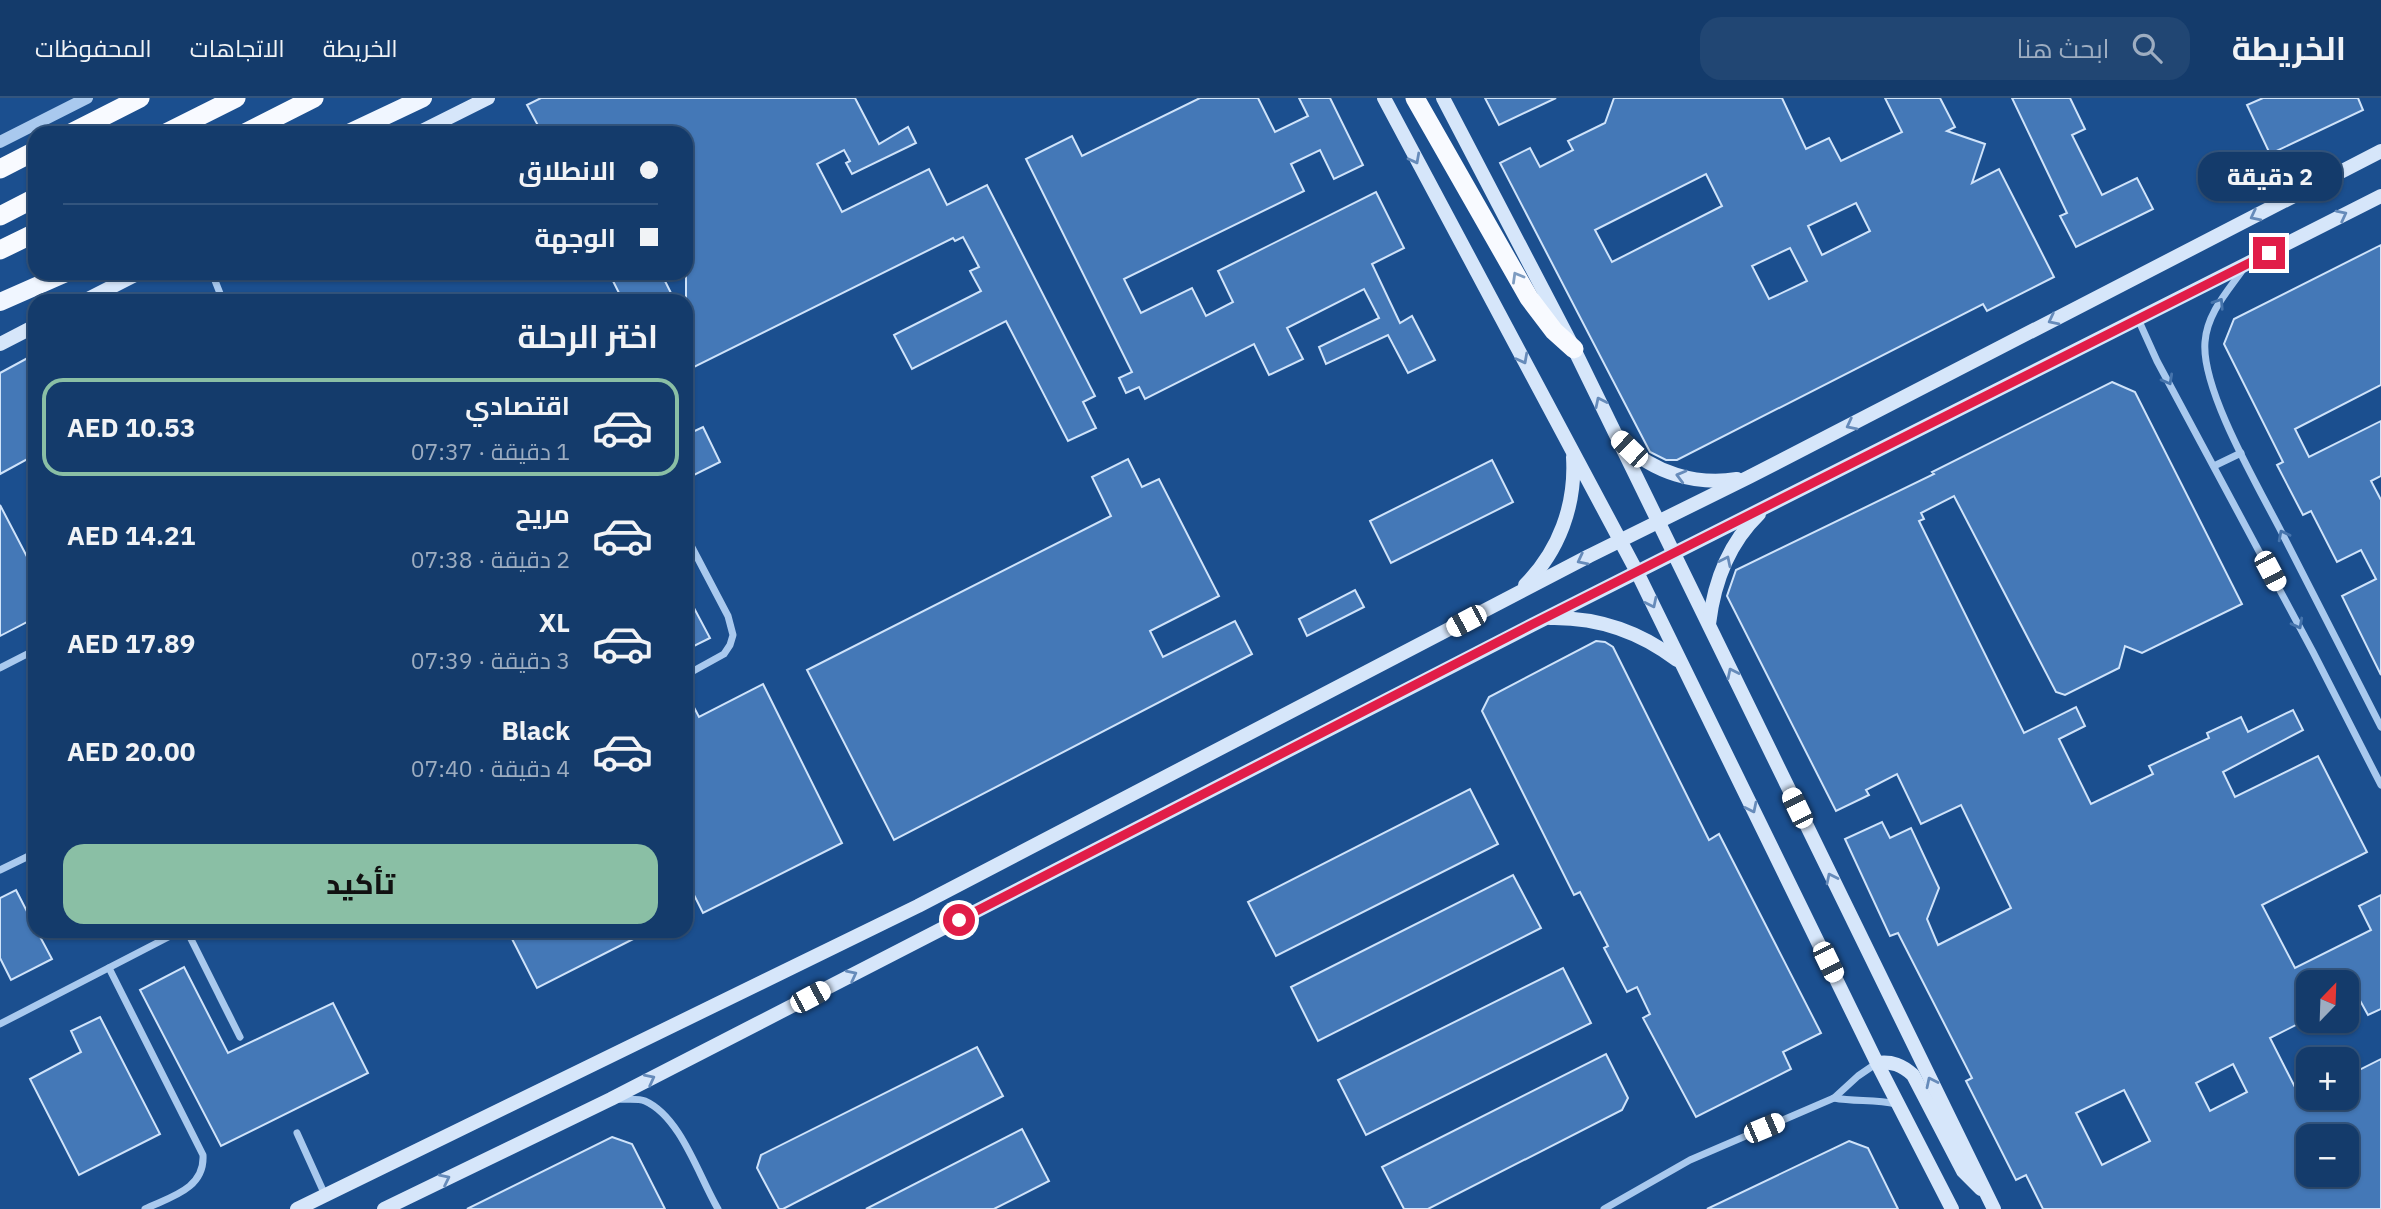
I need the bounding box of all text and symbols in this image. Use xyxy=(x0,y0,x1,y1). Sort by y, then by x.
search box xyxy=(1700,17,2190,80)
text: الخريطة xyxy=(2232,26,2346,69)
icon: search xyxy=(2128,29,2166,67)
text: ابحث هنا xyxy=(2017,31,2110,65)
text: المحفوظات xyxy=(35,32,152,64)
text: الاتجاهات xyxy=(190,32,285,64)
text: الخريطة xyxy=(323,32,398,64)
one-way arrow xyxy=(1407,151,1421,164)
callout: 2 دقيقة xyxy=(2197,152,2341,200)
text: الانطلاق xyxy=(518,153,616,187)
text: 2 دقيقة xyxy=(2227,161,2313,191)
one-way arrow xyxy=(2250,208,2262,222)
one-way arrow xyxy=(2335,210,2348,224)
text: الوجهة xyxy=(535,220,616,254)
route end xyxy=(2253,237,2285,269)
one-way arrow xyxy=(1512,271,1525,284)
one-way arrow xyxy=(2211,298,2224,311)
one-way arrow xyxy=(2048,312,2060,326)
text: اختر الرحلة xyxy=(517,315,658,357)
one-way arrow xyxy=(1515,352,1528,364)
one-way arrow xyxy=(2160,373,2173,386)
text: اقتصادي xyxy=(465,388,570,422)
icon: car xyxy=(591,396,654,459)
one-way arrow xyxy=(1594,397,1608,409)
text: AED 10.53 xyxy=(67,410,195,444)
one-way arrow xyxy=(1846,416,1858,430)
car xyxy=(1607,427,1652,471)
text: 1 دقيقة · 07:37 xyxy=(411,436,570,466)
one-way arrow xyxy=(1676,470,1688,484)
text: مريح xyxy=(515,496,570,530)
icon: car xyxy=(591,504,654,567)
text: AED 14.21 xyxy=(67,518,195,552)
one-way arrow xyxy=(2278,530,2291,542)
text: 2 دقيقة · 07:38 xyxy=(411,544,570,574)
car xyxy=(2251,548,2290,594)
one-way arrow xyxy=(1577,552,1589,565)
one-way arrow xyxy=(1718,556,1732,568)
one-way arrow xyxy=(1644,596,1658,608)
car xyxy=(1443,602,1490,640)
text: XL xyxy=(539,605,570,639)
icon: car xyxy=(591,612,654,675)
one-way arrow xyxy=(2290,617,2304,629)
text: AED 17.89 xyxy=(67,626,195,660)
text: 3 دقيقة · 07:39 xyxy=(411,645,570,675)
one-way arrow xyxy=(1726,668,1740,680)
text: Black xyxy=(502,713,570,747)
icon: car xyxy=(591,720,654,783)
text: AED 20.00 xyxy=(67,734,195,768)
text: 4 دقيقة · 07:40 xyxy=(411,753,570,783)
car xyxy=(1779,785,1816,831)
one-way arrow xyxy=(1744,801,1758,813)
button: تأكيد xyxy=(63,844,658,924)
one-way arrow xyxy=(1825,873,1839,885)
route start xyxy=(943,904,975,936)
car xyxy=(1810,939,1847,985)
one-way arrow xyxy=(845,970,857,983)
north arrow xyxy=(2296,970,2359,1032)
map controls xyxy=(2296,970,2359,1187)
car xyxy=(787,978,834,1016)
button: + xyxy=(2296,1047,2359,1110)
one-way arrow xyxy=(643,1074,655,1088)
one-way arrow xyxy=(1926,1077,1940,1089)
car xyxy=(1741,1110,1788,1146)
button: − xyxy=(2296,1124,2359,1187)
one-way arrow xyxy=(438,1174,450,1188)

